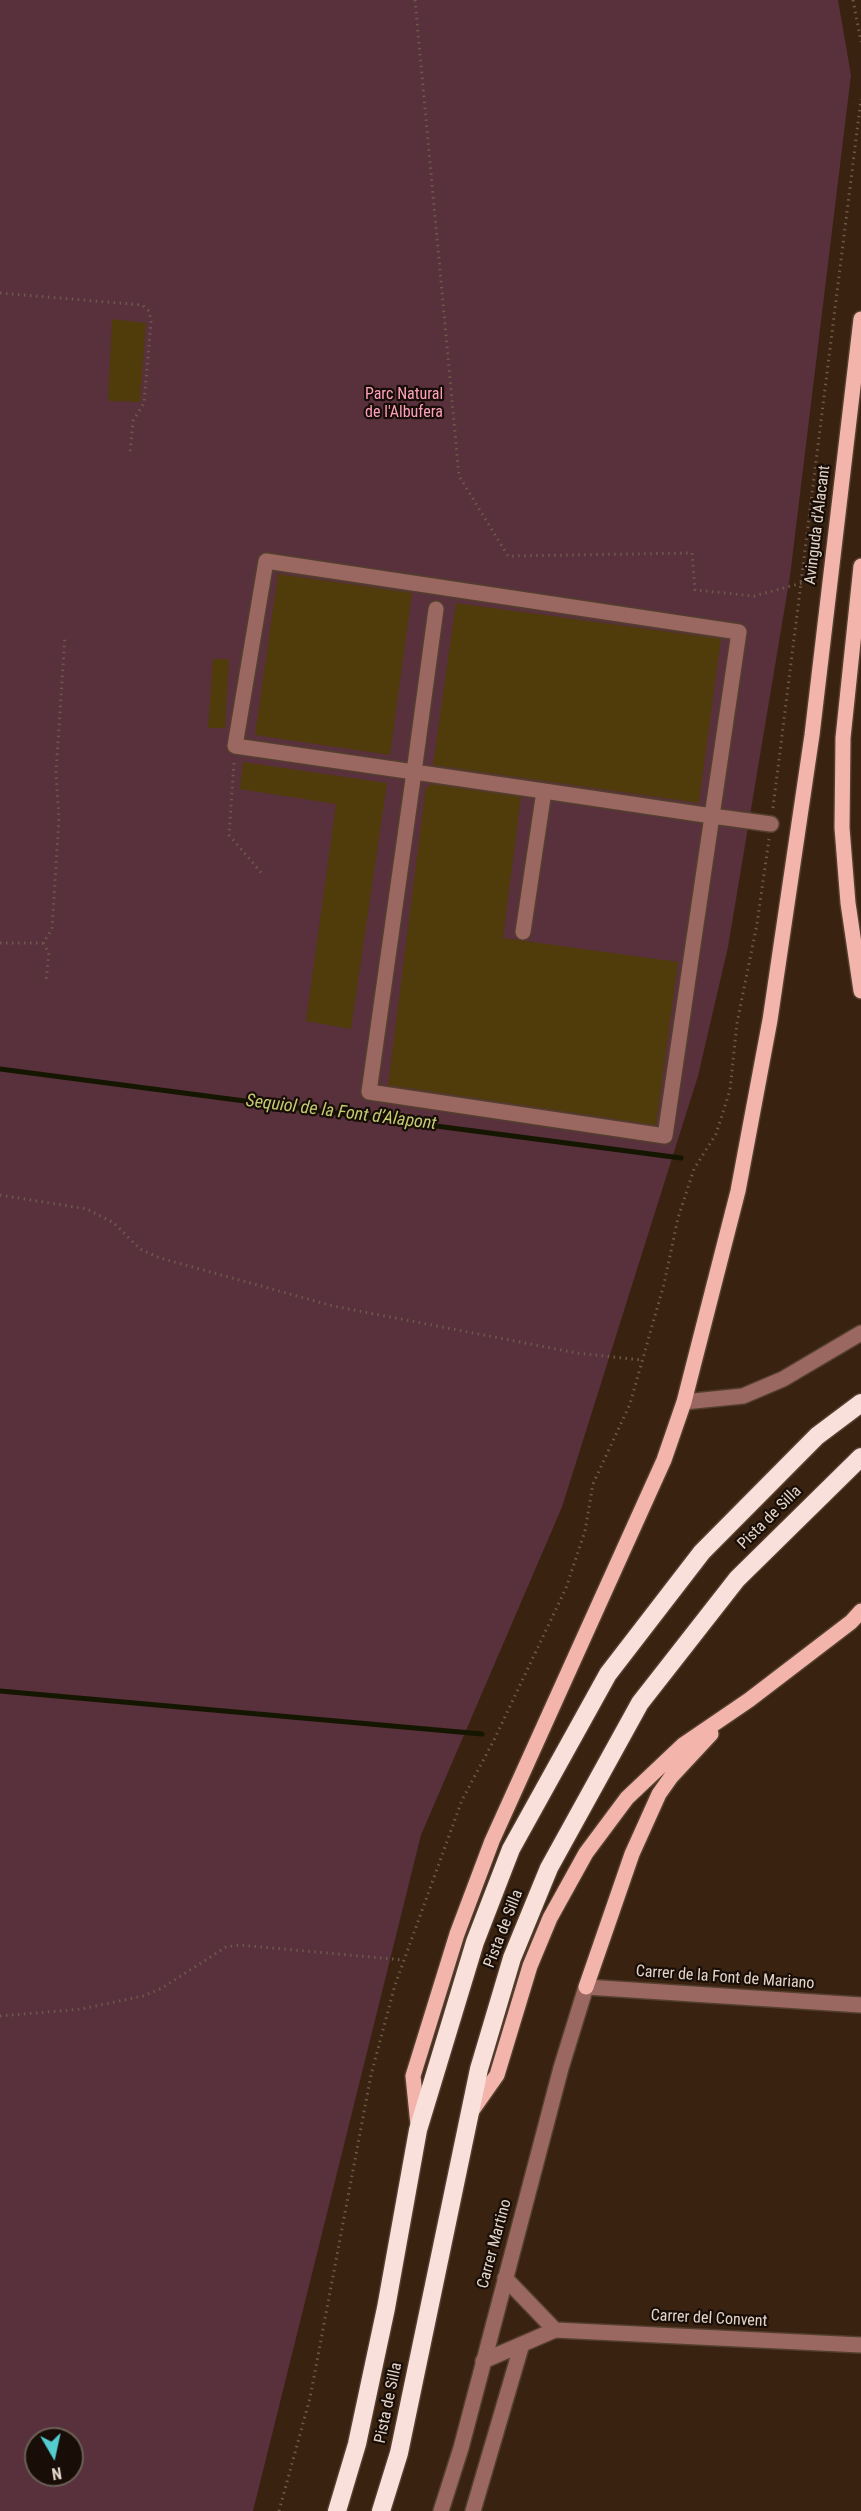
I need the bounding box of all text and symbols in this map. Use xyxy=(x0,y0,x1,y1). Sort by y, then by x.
park label: Parc Natural de l'Albufera xyxy=(365,385,443,423)
street label: Avinguda d'Alacant xyxy=(801,464,835,586)
water label: Sequiol de la Font d’Alapont xyxy=(244,1091,438,1135)
street label: Pista de Silla xyxy=(734,1482,806,1554)
street label: Pista de Silla xyxy=(480,1887,528,1971)
street label: Carrer de la Font de Mariano xyxy=(635,1962,815,1994)
street label: Carrer Martino xyxy=(474,2197,516,2291)
street label: Carrer del Convent xyxy=(650,2306,768,2332)
street label: Pista de Silla xyxy=(371,2361,407,2445)
north arrow xyxy=(24,2427,84,2487)
text: N xyxy=(50,2463,63,2483)

